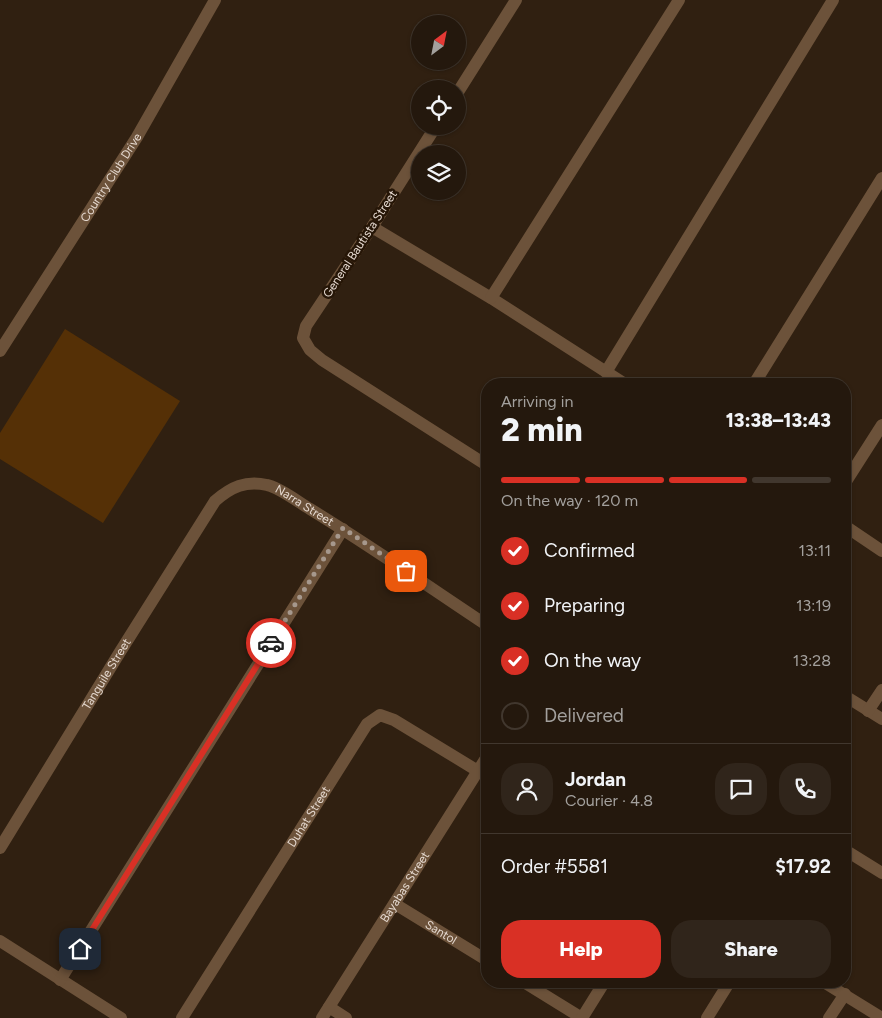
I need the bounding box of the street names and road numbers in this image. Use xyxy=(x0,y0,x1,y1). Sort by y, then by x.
street label: Country Club Drive xyxy=(77,130,145,225)
street label: General Bautista Street xyxy=(320,187,400,300)
street label: Narra Street xyxy=(273,482,337,529)
street label: Tanguile Street xyxy=(79,635,134,712)
street label: Duhat Street xyxy=(284,783,333,849)
street label: Bayabas Street xyxy=(377,849,433,925)
street label: Santol xyxy=(423,917,459,947)

